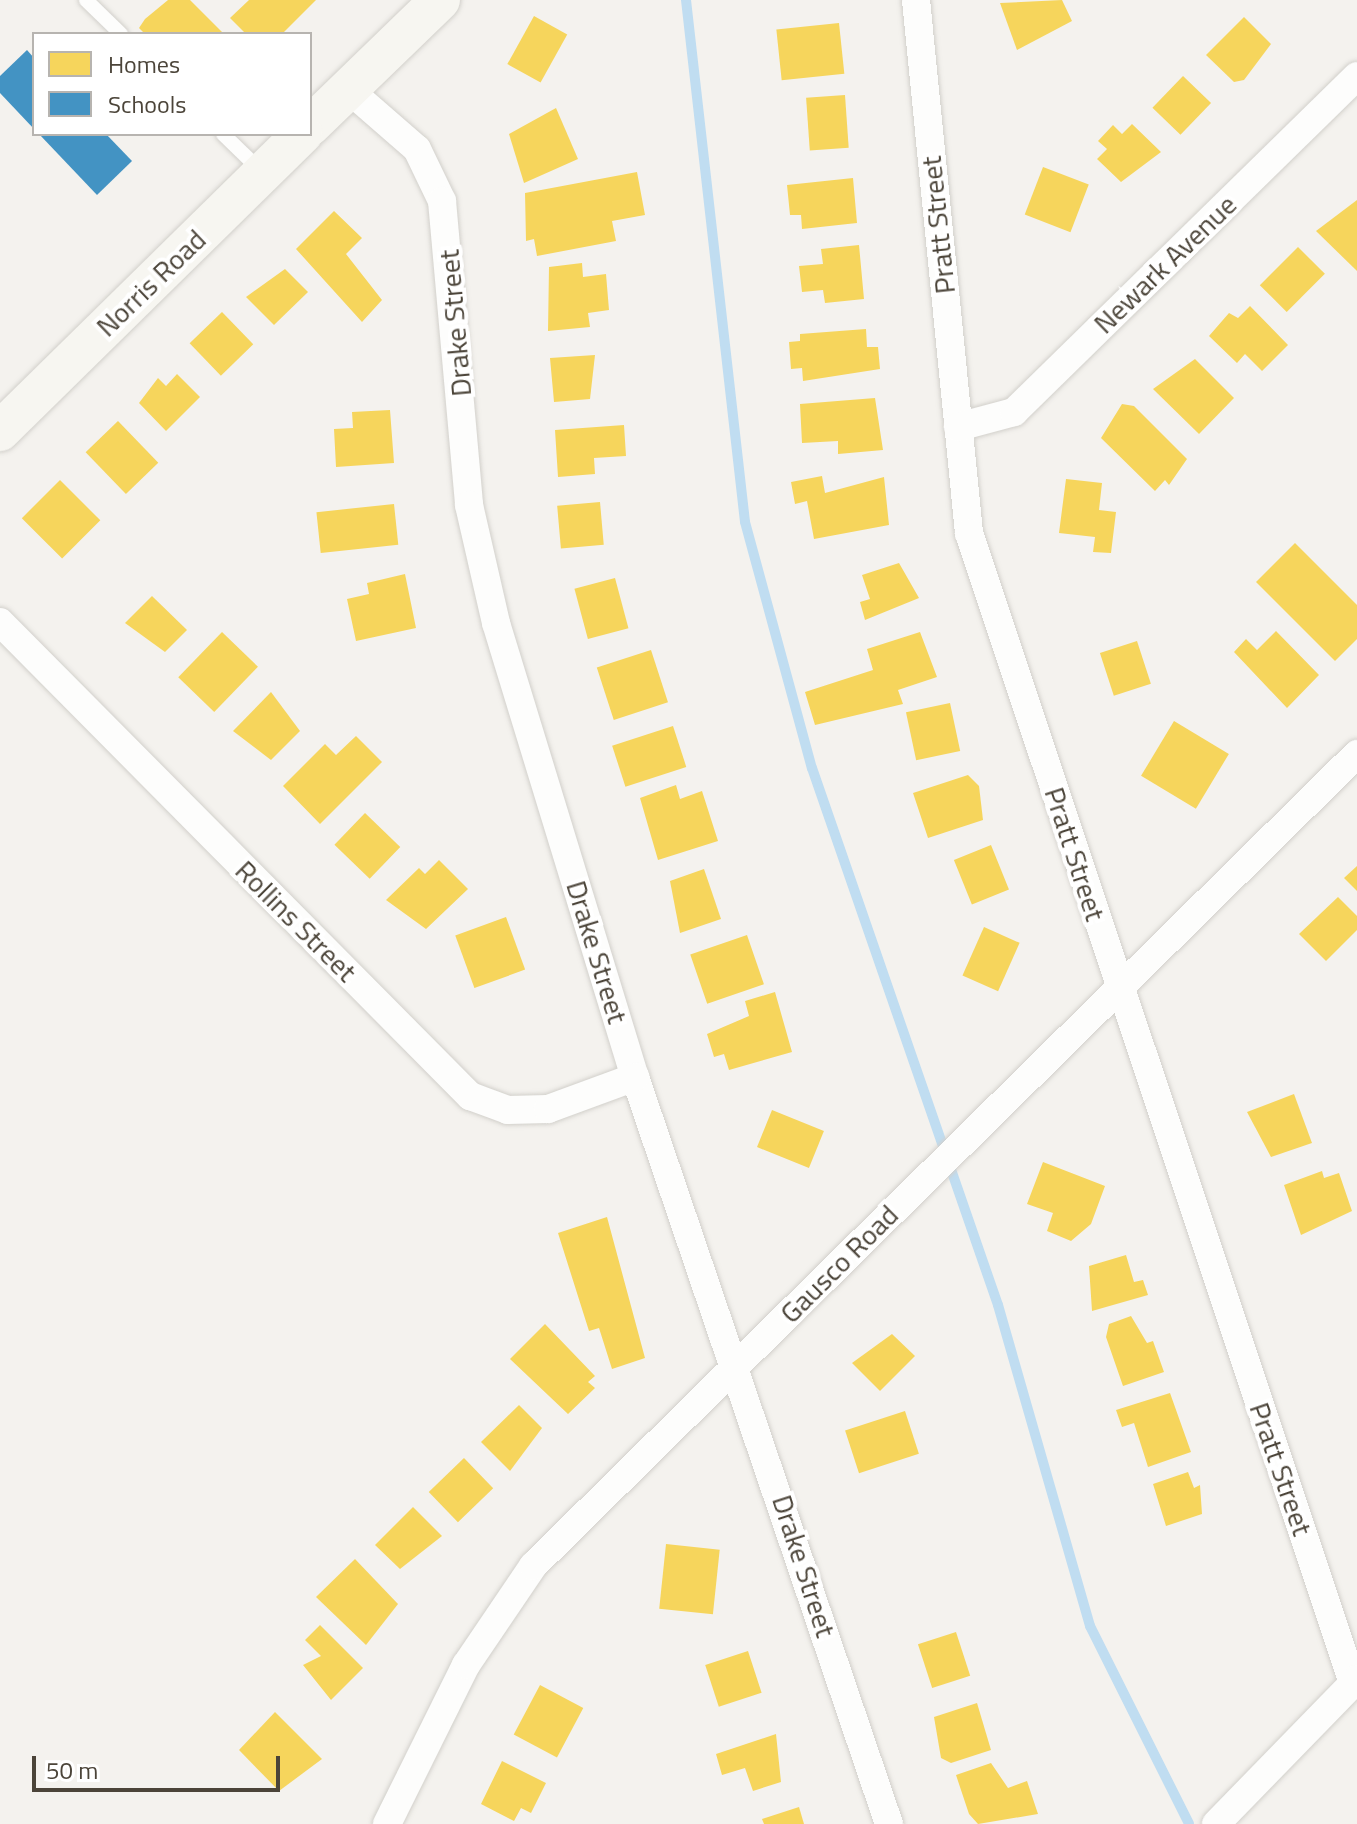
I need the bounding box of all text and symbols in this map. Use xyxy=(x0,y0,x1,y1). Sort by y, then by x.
legend xyxy=(32,32,312,136)
text: Homes xyxy=(108,46,180,82)
text: Schools xyxy=(108,86,186,122)
street label: Pratt Street xyxy=(914,154,962,296)
street label: Newark Avenue xyxy=(1087,188,1243,340)
street label: Norris Road xyxy=(89,223,213,343)
street label: Drake Street xyxy=(432,248,478,398)
street label: Pratt Street xyxy=(1038,783,1112,925)
street label: Rollins Street xyxy=(229,854,363,988)
street label: Drake Street xyxy=(559,877,635,1027)
street label: Gausco Road xyxy=(773,1198,905,1330)
street label: Pratt Street xyxy=(1243,1398,1319,1540)
street label: Drake Street xyxy=(765,1491,843,1641)
scale bar xyxy=(36,1740,284,1790)
text: 50 m xyxy=(46,1752,98,1788)

